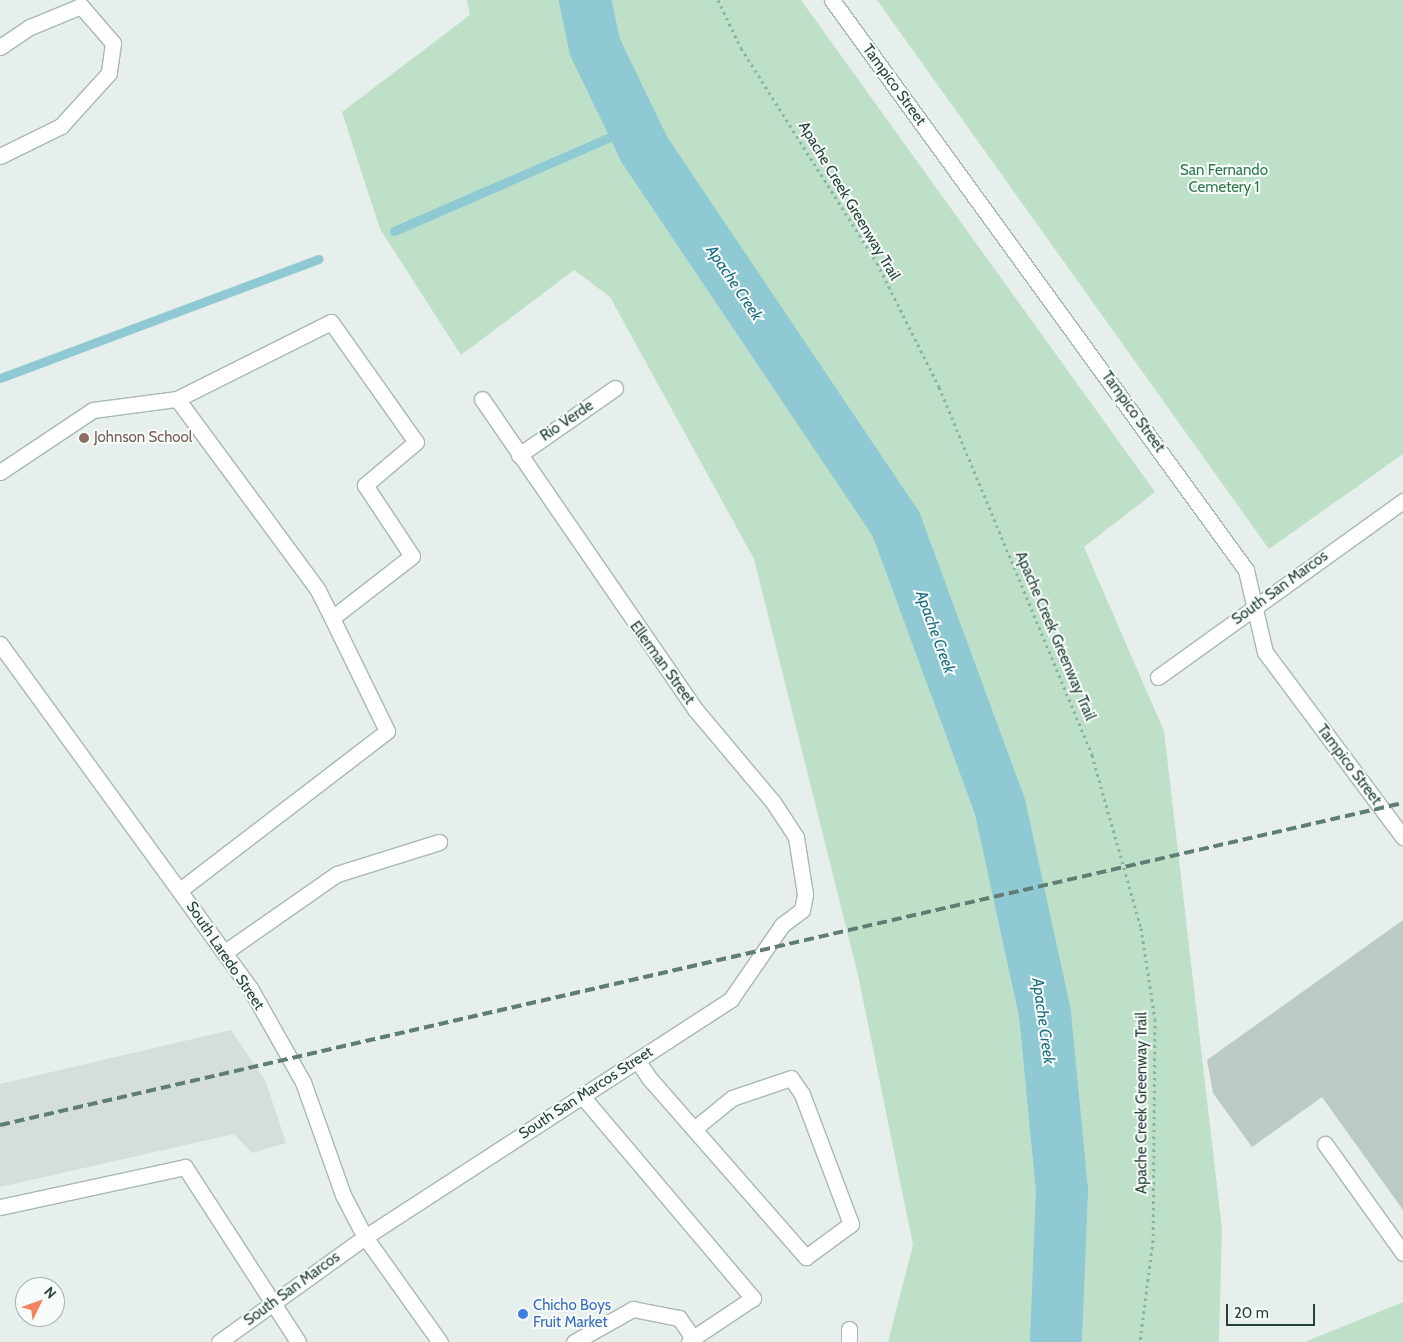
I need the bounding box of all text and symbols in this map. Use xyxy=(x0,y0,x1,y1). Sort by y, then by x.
street label: Tampico Street xyxy=(859,41,929,129)
street label: Apache Creek Greenway Trail xyxy=(794,118,904,284)
park label: San Fernando Cemetery 1 xyxy=(1180,161,1268,196)
water label: Apache Creek xyxy=(702,242,766,324)
street label: Tampico Street xyxy=(1098,368,1168,456)
street label: Rio Verde xyxy=(537,397,597,445)
place label: Johnson School xyxy=(94,429,192,447)
marker: Johnson School xyxy=(78,432,90,444)
street label: South San Marcos xyxy=(1229,547,1331,629)
street label: Apache Creek Greenway Trail xyxy=(1011,549,1099,723)
water label: Apache Creek xyxy=(911,588,959,676)
street label: Ellerman Street xyxy=(626,618,698,708)
street label: Tampico Street xyxy=(1313,721,1385,809)
street label: South Laredo Street xyxy=(182,898,268,1014)
water label: Apache Creek xyxy=(1027,977,1059,1065)
street label: Apache Creek Greenway Trail xyxy=(1133,1012,1151,1194)
street label: South San Marcos Street xyxy=(516,1043,656,1143)
street label: South San Marcos xyxy=(241,1248,343,1330)
north arrow xyxy=(15,1277,65,1327)
text: N xyxy=(40,1283,60,1302)
scale bar xyxy=(1228,1294,1317,1326)
place label: Chicho Boys Fruit Market xyxy=(533,1296,611,1331)
text: 20 m xyxy=(1234,1304,1269,1322)
marker: Chicho Boys Fruit Market xyxy=(517,1308,529,1320)

